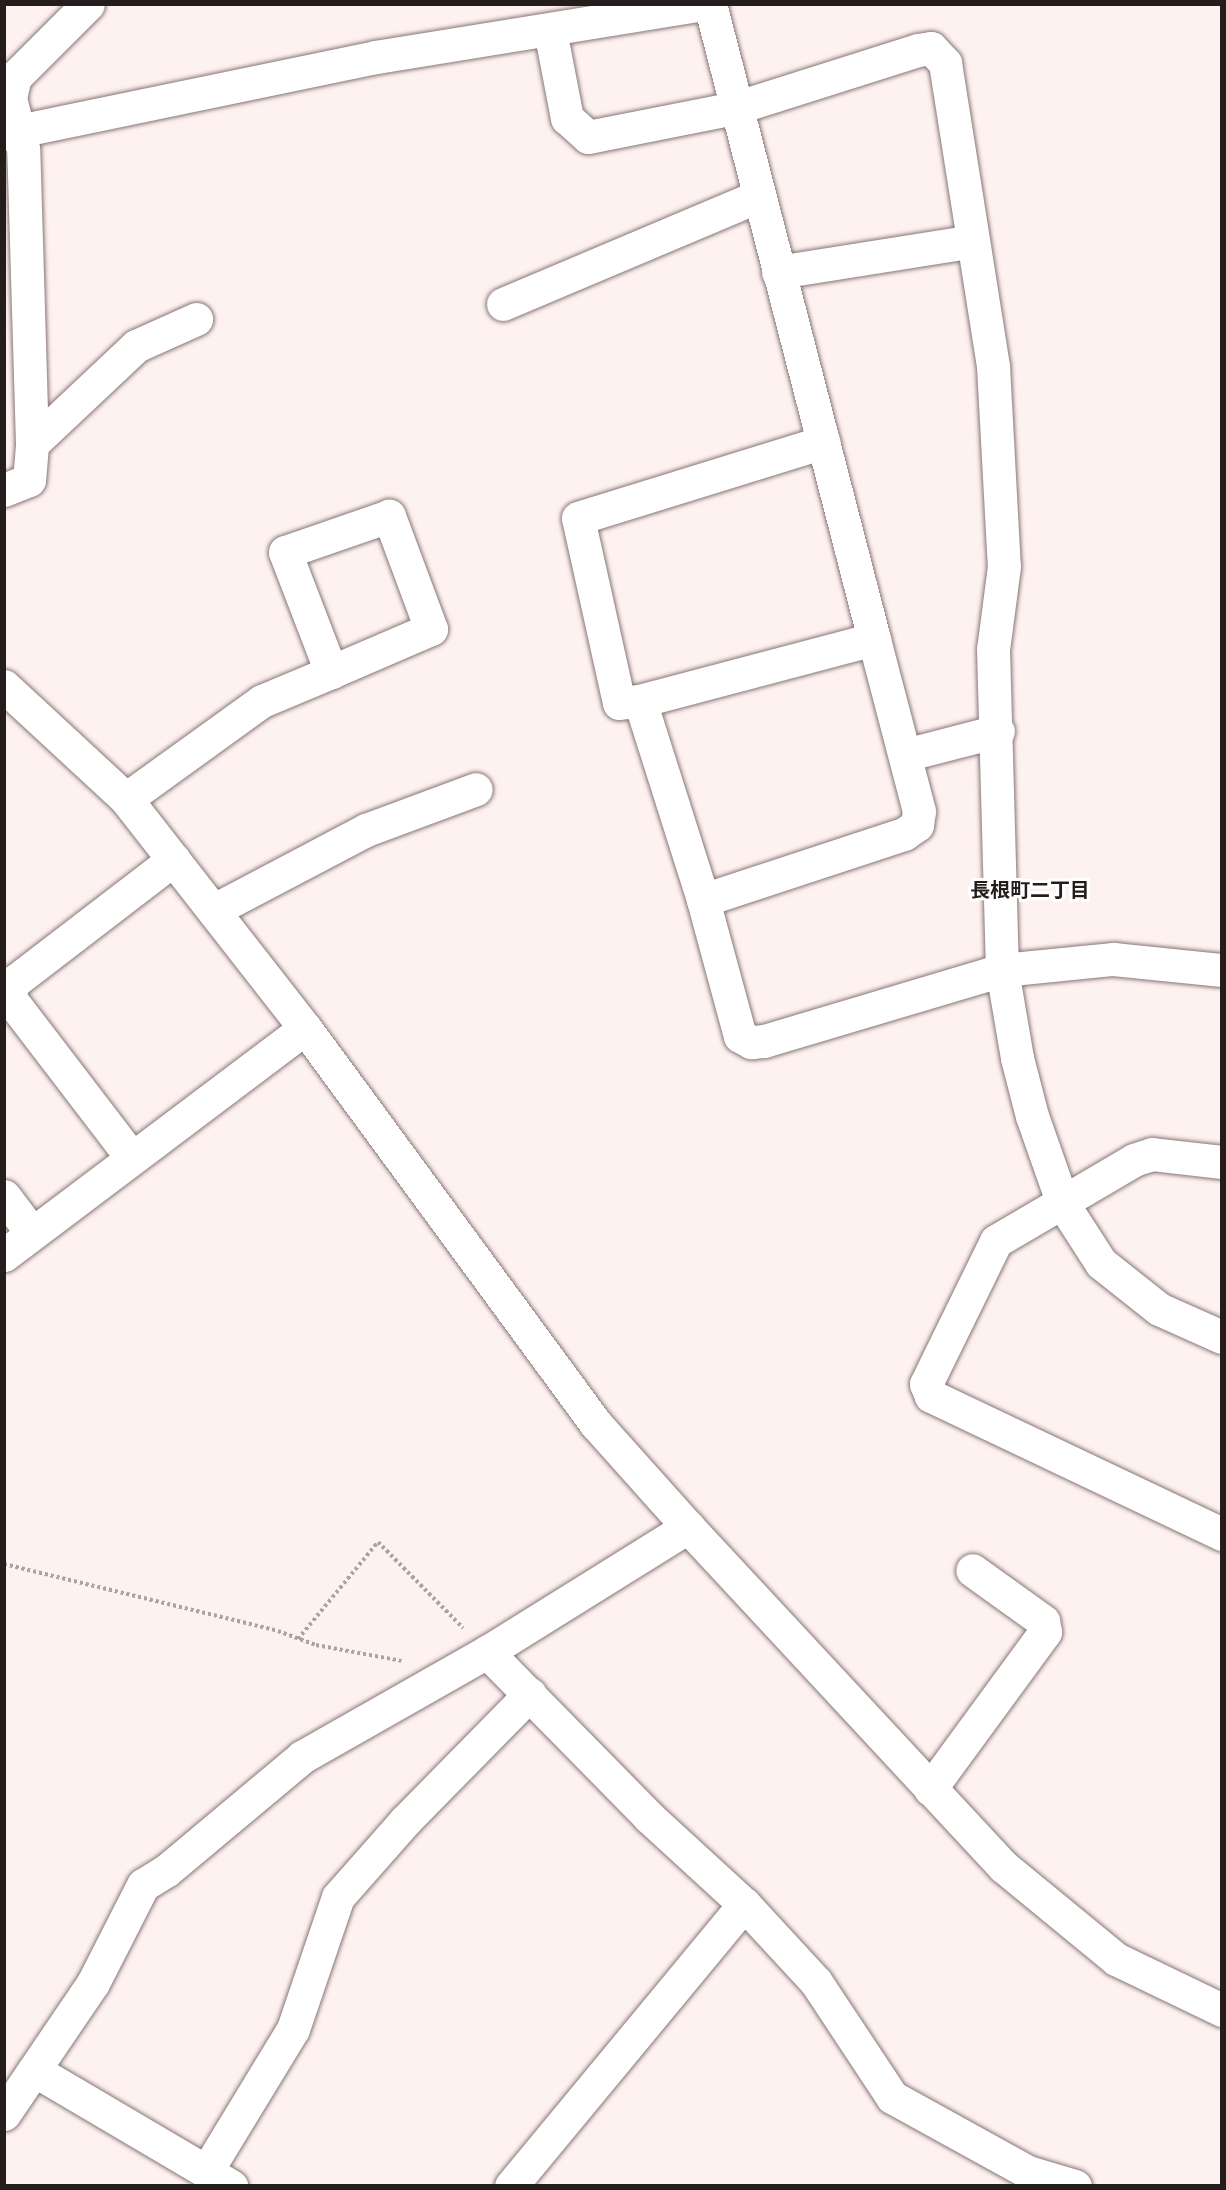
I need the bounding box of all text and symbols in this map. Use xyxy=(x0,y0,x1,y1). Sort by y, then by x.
district label: 長根町二丁目 xyxy=(970,876,1090,900)

